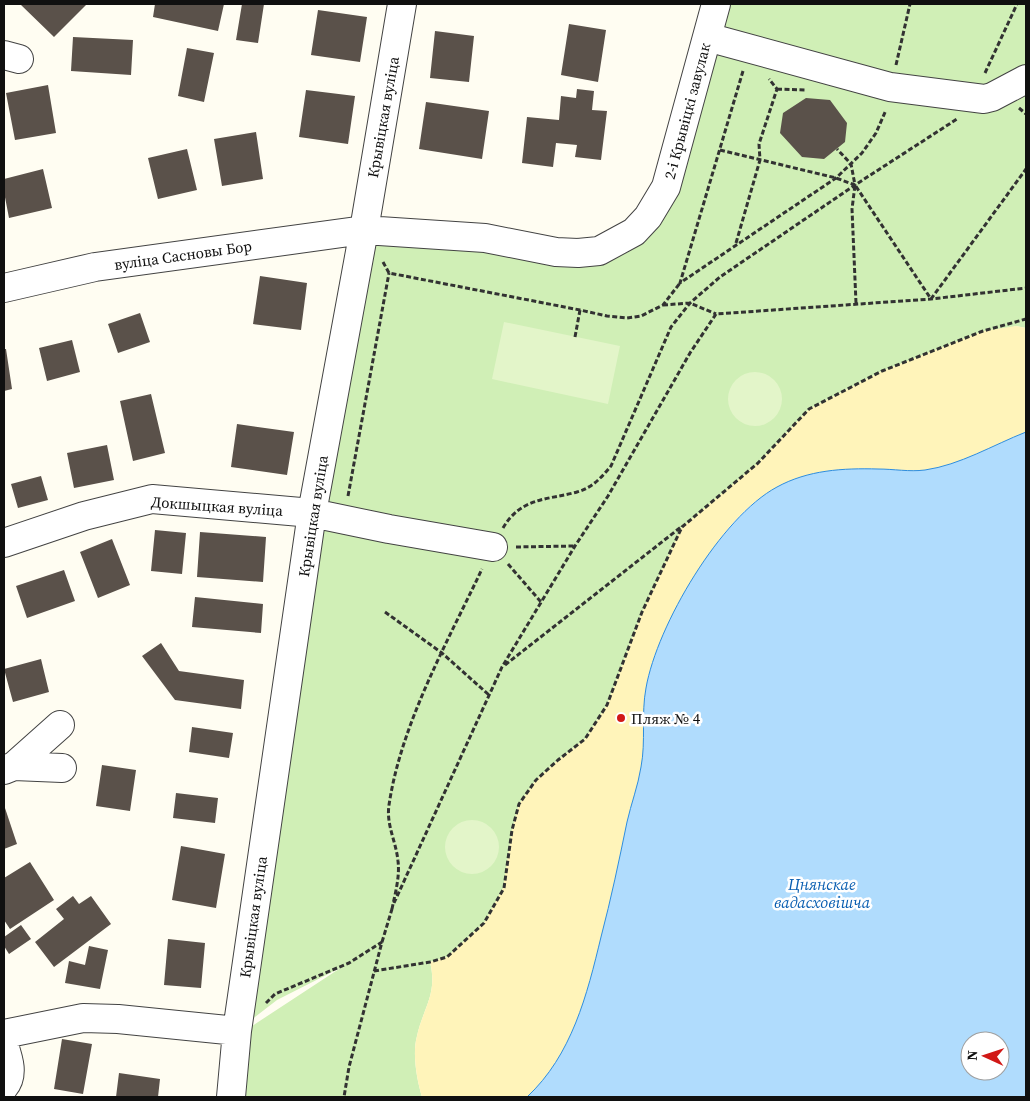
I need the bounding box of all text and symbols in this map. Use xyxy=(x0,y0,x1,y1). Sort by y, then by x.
street label: 2-і Крывіцкі завулак xyxy=(659,40,716,182)
street label: Крывіцкая вуліца xyxy=(362,54,404,179)
street label: вуліца Сасновы Бор xyxy=(113,235,253,275)
street label: Крывіцкая вуліца xyxy=(293,453,333,578)
street label: Докшыцкая вуліца xyxy=(150,491,284,521)
place label: Пляж № 4 xyxy=(631,708,701,729)
marker: Пляж № 4 xyxy=(615,712,627,724)
street label: Крывіцкая вуліца xyxy=(234,854,272,979)
water label: Цнянскае вадасховішча xyxy=(774,873,871,913)
north arrow xyxy=(960,1031,1010,1081)
text: N xyxy=(962,1050,982,1061)

